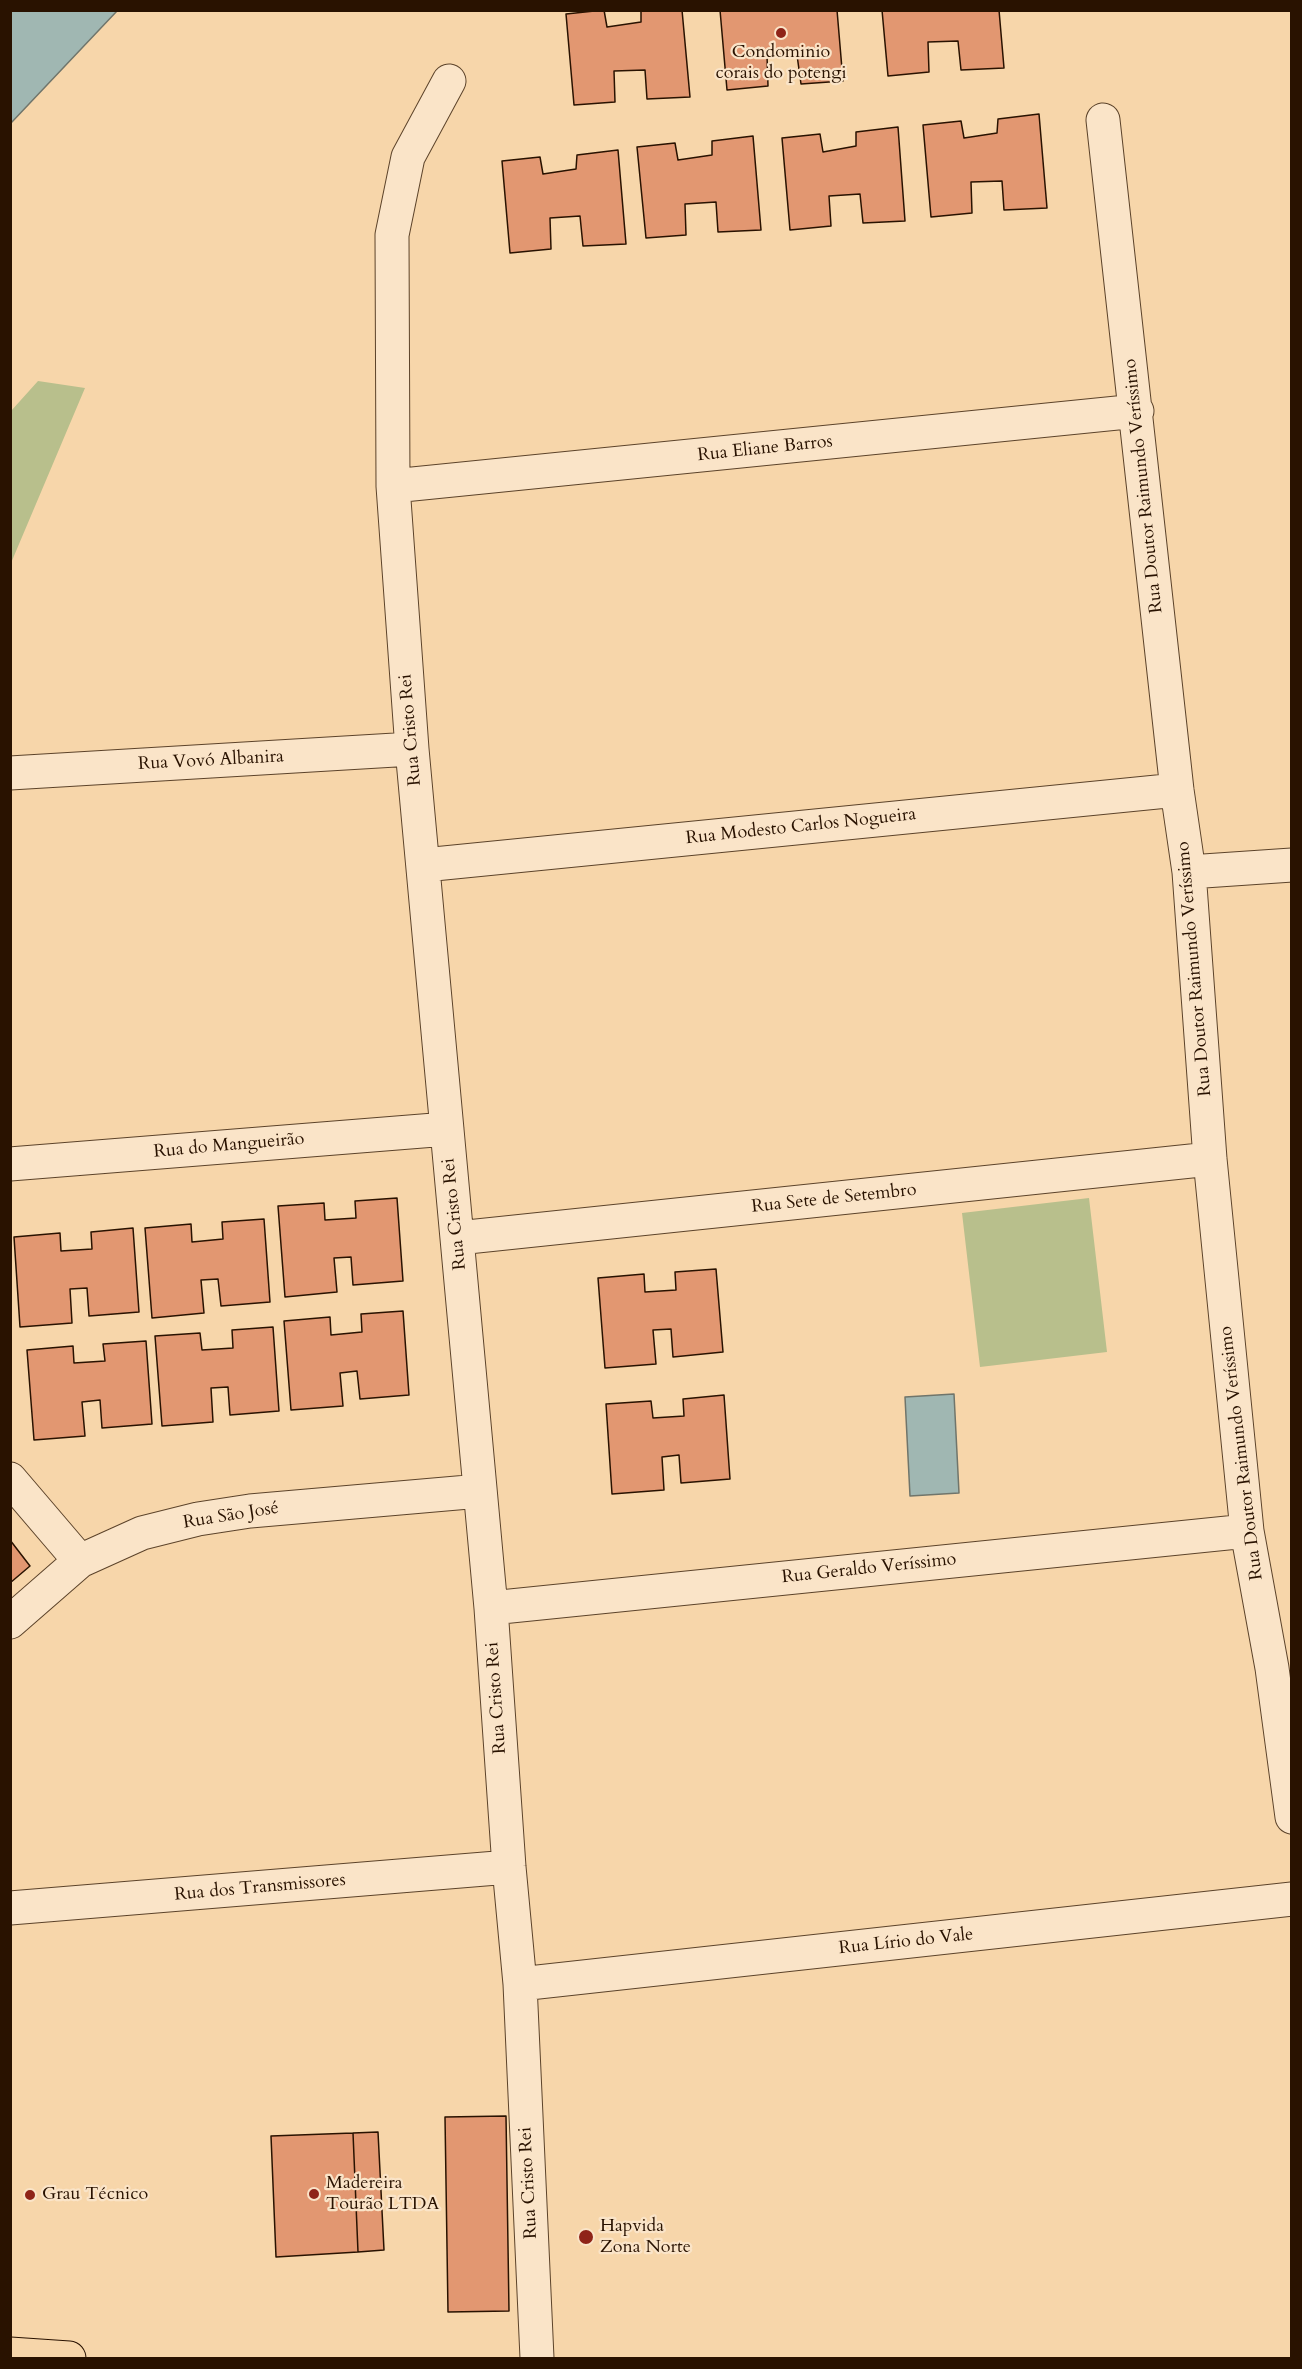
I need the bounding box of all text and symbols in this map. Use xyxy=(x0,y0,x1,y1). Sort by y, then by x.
marker: Condominio corais do potengi xyxy=(774,26,788,40)
place label: Condominio corais do potengi xyxy=(716,42,846,84)
street label: Rua Doutor Raimundo Veríssimo xyxy=(1120,358,1168,614)
street label: Rua Eliane Barros xyxy=(696,431,834,467)
street label: Rua Cristo Rei xyxy=(395,673,427,787)
street label: Rua Vovó Albanira xyxy=(138,746,284,776)
street label: Rua Modesto Carlos Nogueira xyxy=(685,804,917,850)
street label: Rua Doutor Raimundo Veríssimo xyxy=(1173,841,1217,1097)
street label: Rua do Mangueirão xyxy=(153,1129,305,1163)
street label: Rua Cristo Rei xyxy=(438,1157,472,1271)
street label: Rua Sete de Setembro xyxy=(750,1180,918,1218)
street label: Rua Doutor Raimundo Veríssimo xyxy=(1216,1325,1268,1581)
street label: Rua São José xyxy=(182,1498,280,1534)
street label: Rua Geraldo Veríssimo xyxy=(781,1549,957,1589)
street label: Rua Cristo Rei xyxy=(482,1641,512,1755)
street label: Rua dos Transmissores xyxy=(174,1870,346,1906)
street label: Rua Lírio do Vale xyxy=(838,1924,974,1960)
street label: Rua Cristo Rei xyxy=(515,2126,543,2240)
place label: Madereira Tourão LTDA xyxy=(326,2173,439,2216)
place label: Grau Técnico xyxy=(42,2184,148,2206)
marker: Madereira Tourão LTDA xyxy=(307,2187,321,2201)
marker: Grau Técnico xyxy=(23,2188,37,2202)
place label: Hapvida Zona Norte xyxy=(600,2216,691,2258)
marker: Hapvida Zona Norte xyxy=(577,2228,595,2246)

